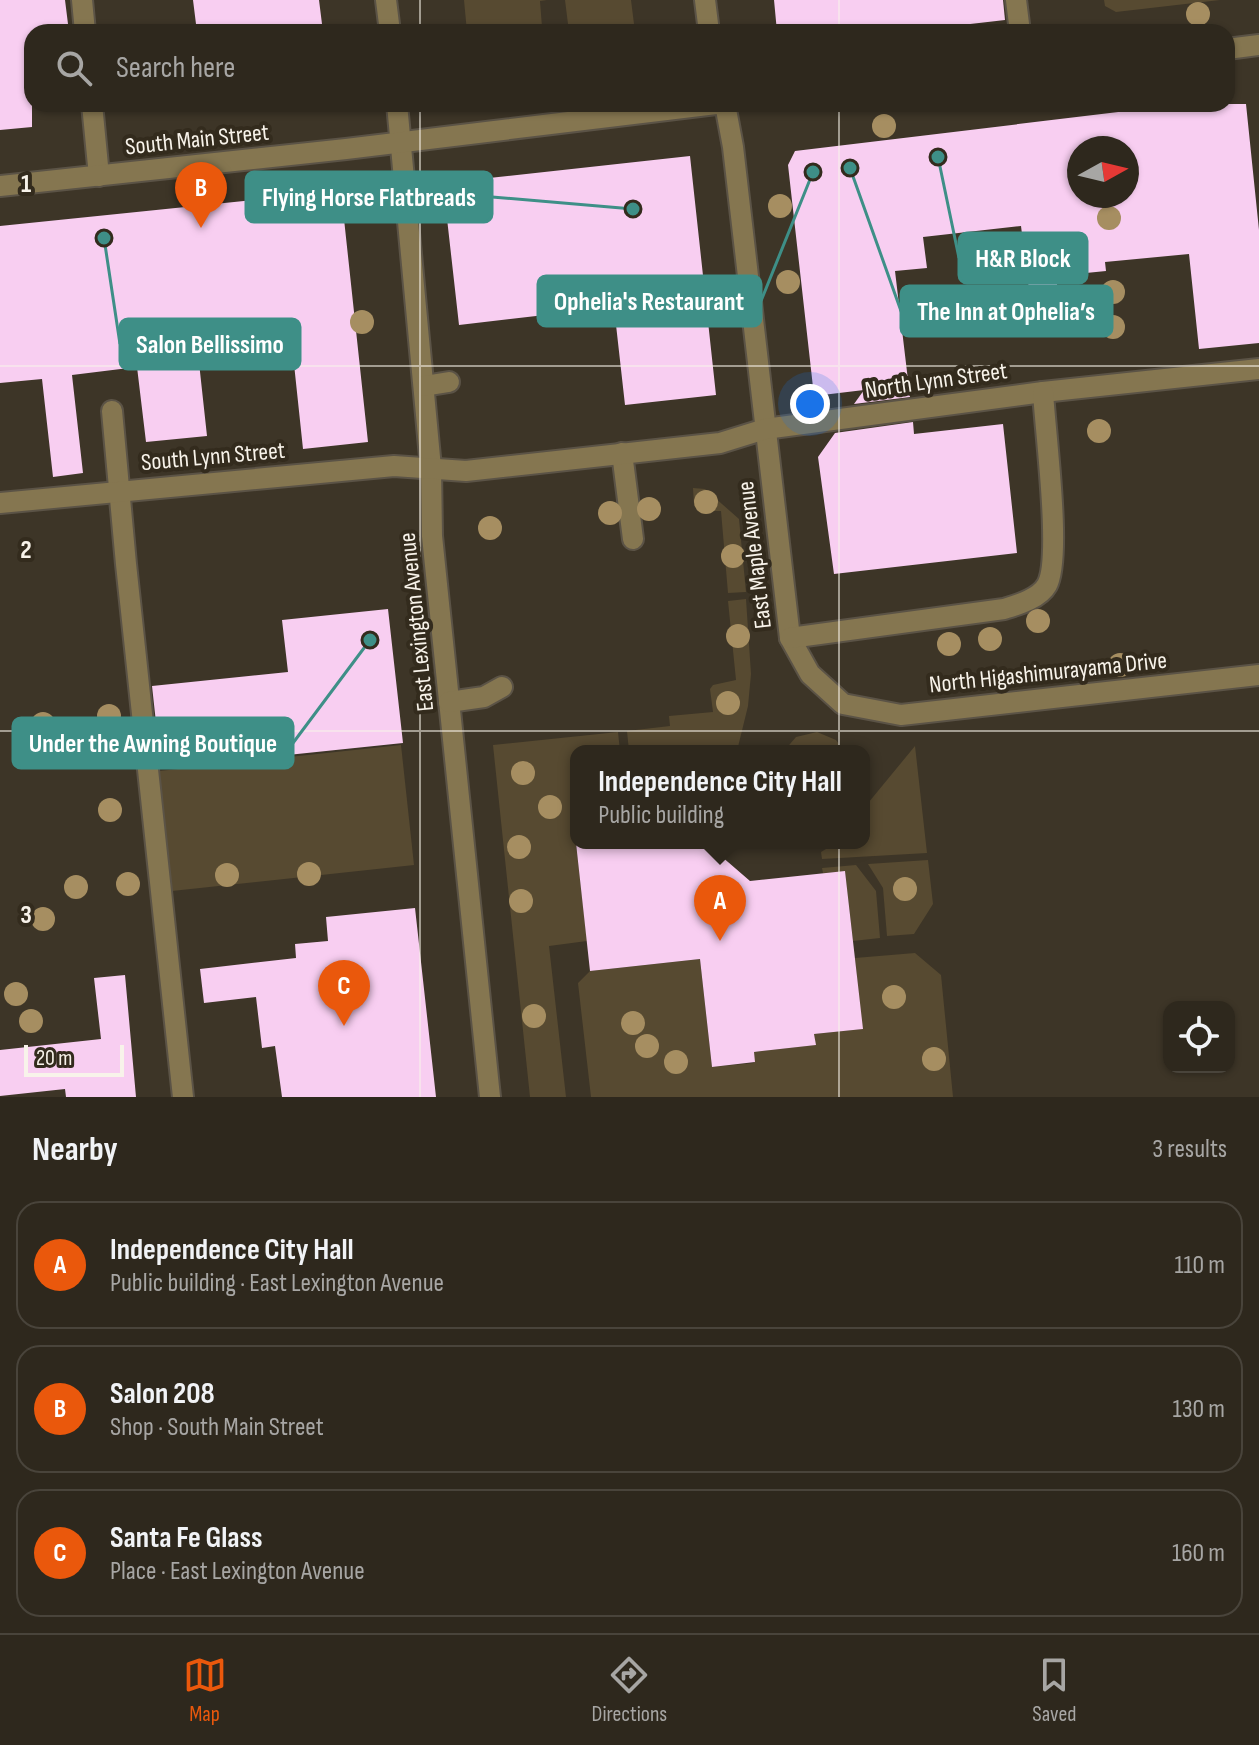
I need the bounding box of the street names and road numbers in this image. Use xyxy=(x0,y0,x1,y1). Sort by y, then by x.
street label: South Main Street xyxy=(124,118,270,161)
street label: North Lynn Street xyxy=(863,356,1009,405)
street label: South Lynn Street xyxy=(140,436,286,477)
street label: East Maple Avenue xyxy=(731,479,778,630)
street label: East Lexington Avenue xyxy=(393,531,440,713)
street label: North Higashimurayama Drive xyxy=(928,646,1168,699)

